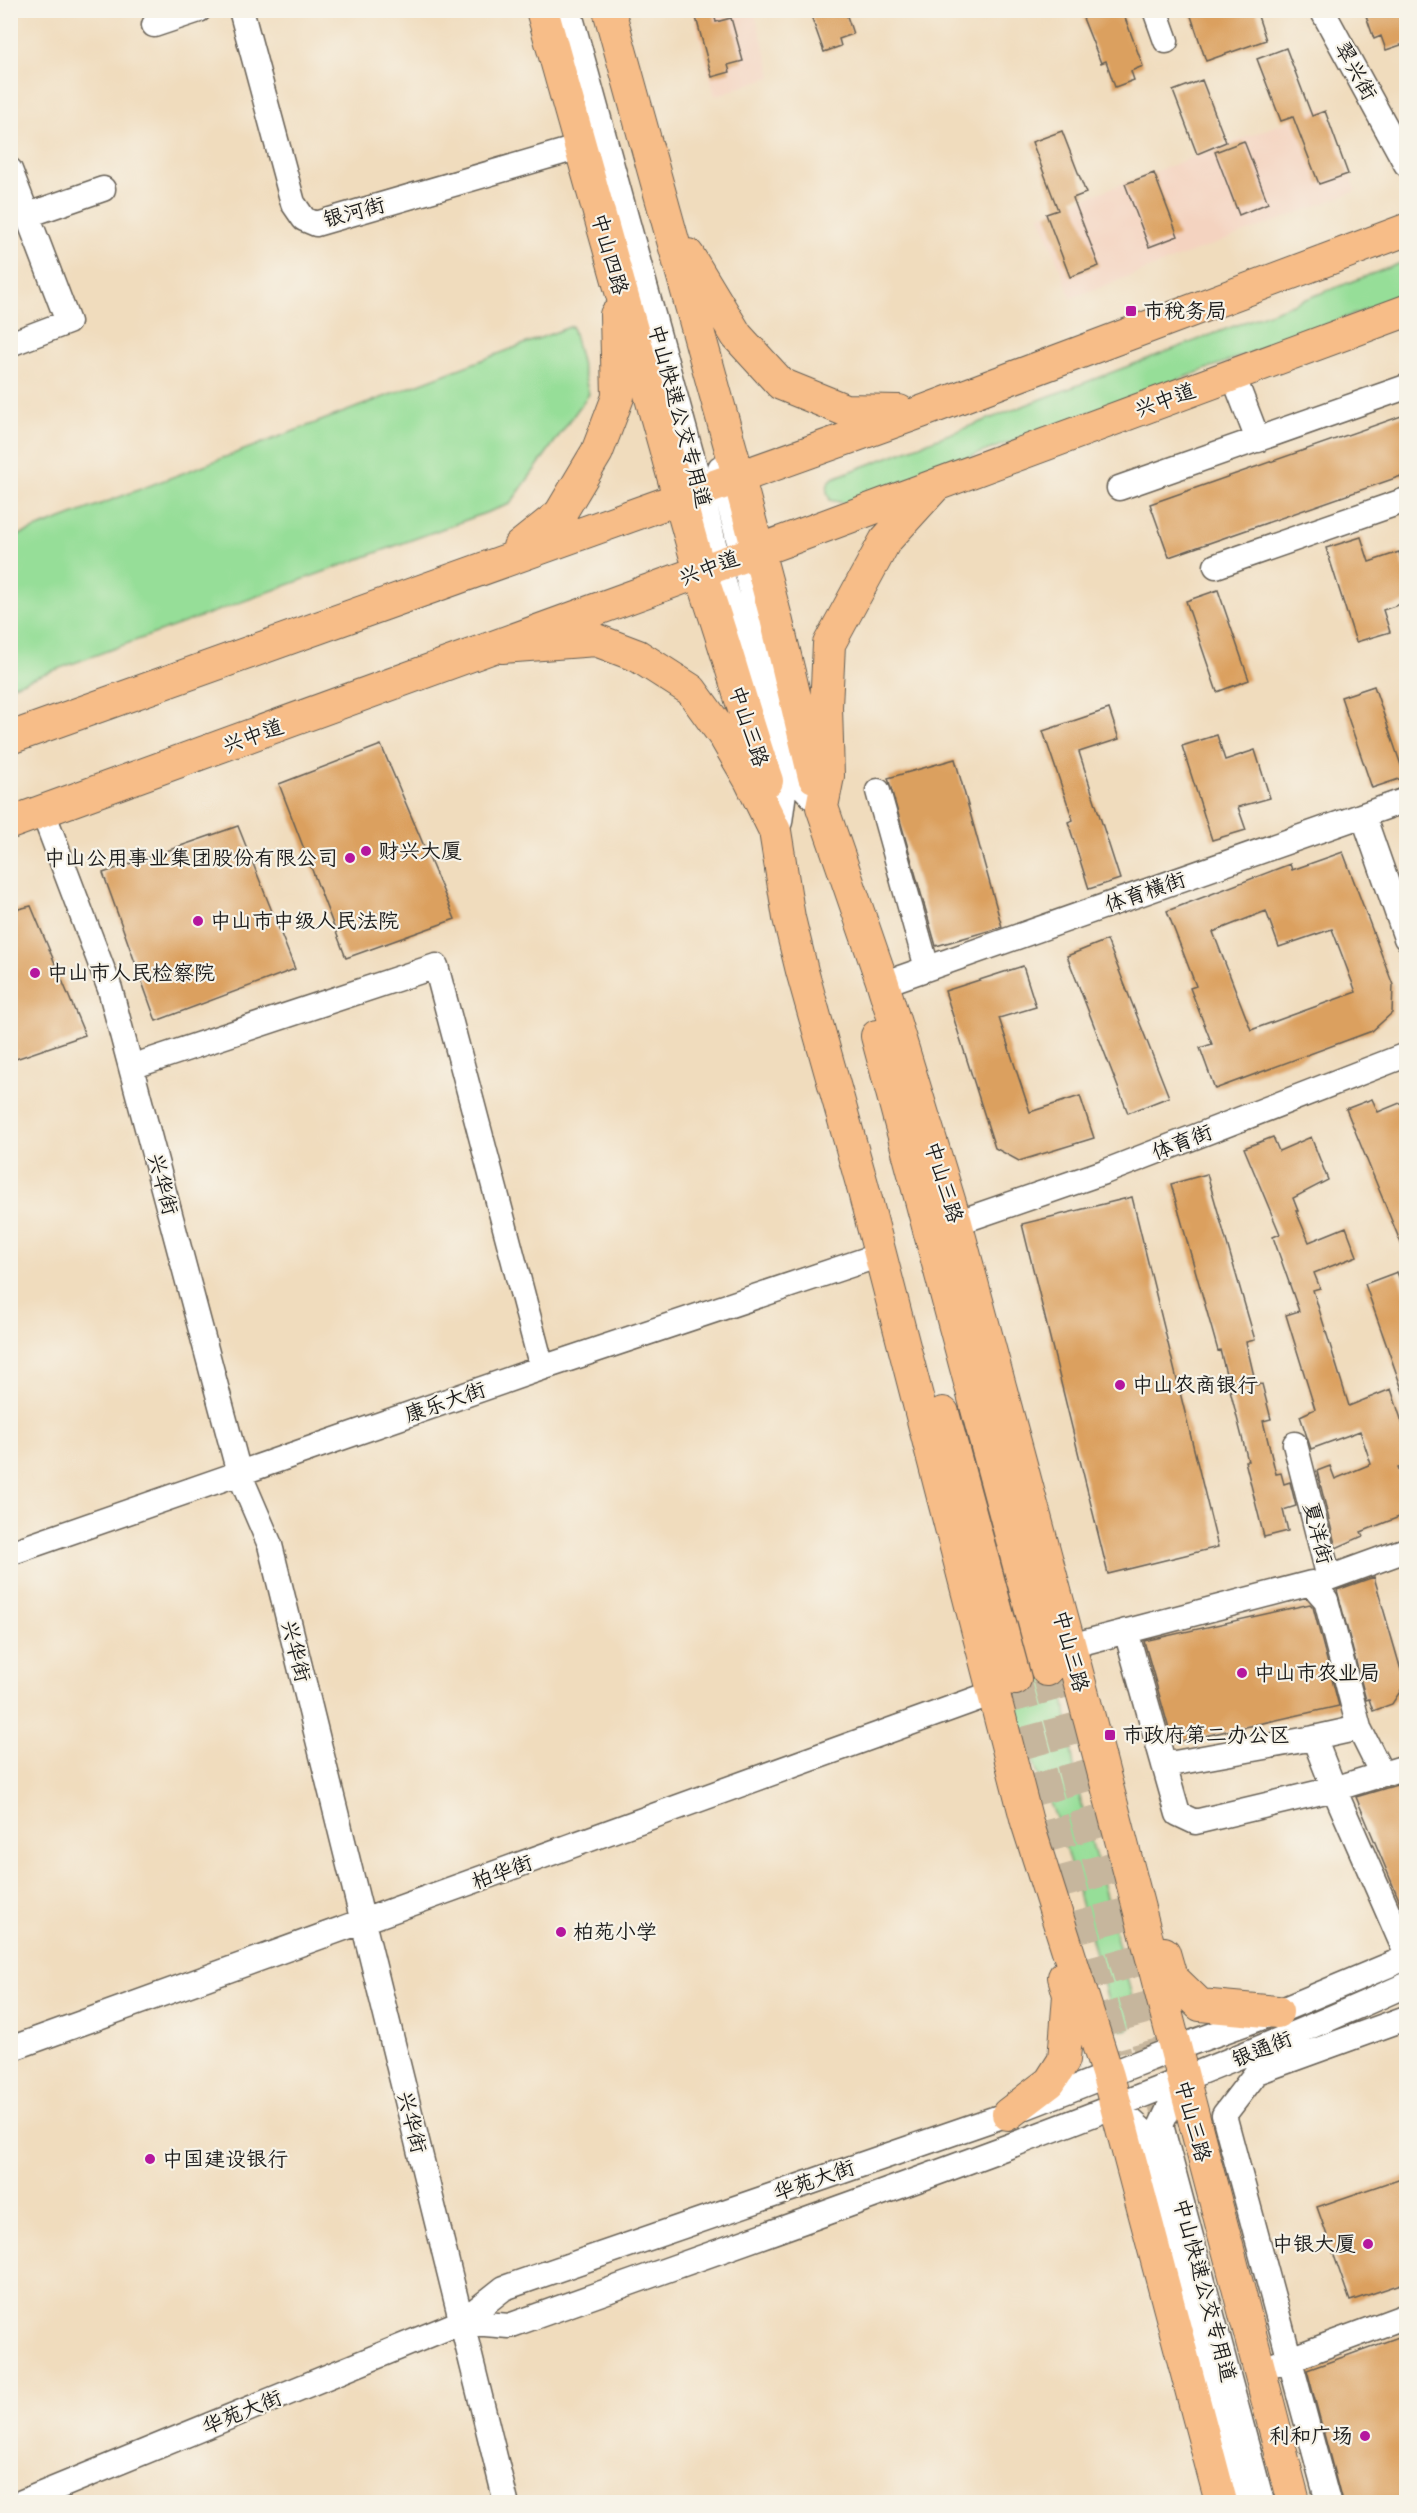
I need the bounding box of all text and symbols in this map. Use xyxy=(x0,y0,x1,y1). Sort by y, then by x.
street label: 翠兴街 xyxy=(1328,37,1384,105)
street label: 银河街 xyxy=(320,190,388,234)
street label: 中山四路 xyxy=(585,210,635,298)
place label: 市税务局 xyxy=(1143,297,1227,325)
marker: 市税务局 xyxy=(1124,304,1138,318)
street label: 中山快速公交专用道 xyxy=(642,321,718,511)
street label: 兴中道 xyxy=(1131,376,1199,424)
street label: 兴中道 xyxy=(675,544,743,592)
street label: 中山三路 xyxy=(723,682,775,770)
street label: 兴中道 xyxy=(219,712,287,760)
place label: 财兴大厦 xyxy=(378,837,462,865)
place label: 中山公用事业集团股份有限公司 xyxy=(44,844,338,872)
marker: 财兴大厦 xyxy=(359,844,373,858)
marker: 中山公用事业集团股份有限公司 xyxy=(343,851,357,865)
street label: 体育横街 xyxy=(1101,865,1189,919)
place label: 中山市中级人民法院 xyxy=(210,907,399,935)
marker: 中山市中级人民法院 xyxy=(191,914,205,928)
place label: 中山市人民检察院 xyxy=(47,959,215,987)
marker: 中山市人民检察院 xyxy=(28,966,42,980)
street label: 体育街 xyxy=(1148,1118,1216,1166)
street label: 中山三路 xyxy=(918,1138,970,1226)
street label: 兴华街 xyxy=(141,1150,185,1218)
place label: 中山农商银行 xyxy=(1132,1371,1258,1399)
street label: 康乐大街 xyxy=(401,1375,489,1429)
marker: 中山农商银行 xyxy=(1113,1378,1127,1392)
street label: 夏洋街 xyxy=(1297,1499,1339,1567)
street label: 中山三路 xyxy=(1047,1607,1095,1695)
street label: 兴华街 xyxy=(275,1617,317,1685)
place label: 中山市农业局 xyxy=(1254,1659,1380,1687)
marker: 中山市农业局 xyxy=(1235,1666,1249,1680)
place label: 市政府第二办公区 xyxy=(1122,1721,1290,1749)
marker: 市政府第二办公区 xyxy=(1103,1728,1117,1742)
street label: 柏华街 xyxy=(468,1848,536,1896)
place label: 柏苑小学 xyxy=(573,1918,657,1946)
marker: 柏苑小学 xyxy=(554,1925,568,1939)
street label: 银通街 xyxy=(1228,2024,1296,2074)
street label: 中山三路 xyxy=(1169,2077,1217,2165)
street label: 兴华街 xyxy=(391,2088,433,2156)
place label: 中国建设银行 xyxy=(162,2145,288,2173)
marker: 中国建设银行 xyxy=(143,2152,157,2166)
street label: 华苑大街 xyxy=(770,2153,858,2207)
street label: 中山快速公交专用道 xyxy=(1167,2195,1243,2385)
place label: 中银大厦 xyxy=(1272,2230,1356,2258)
marker: 中银大厦 xyxy=(1361,2237,1375,2251)
street label: 华苑大街 xyxy=(198,2383,286,2441)
place label: 利和广场 xyxy=(1269,2422,1353,2450)
marker: 利和广场 xyxy=(1358,2429,1372,2443)

